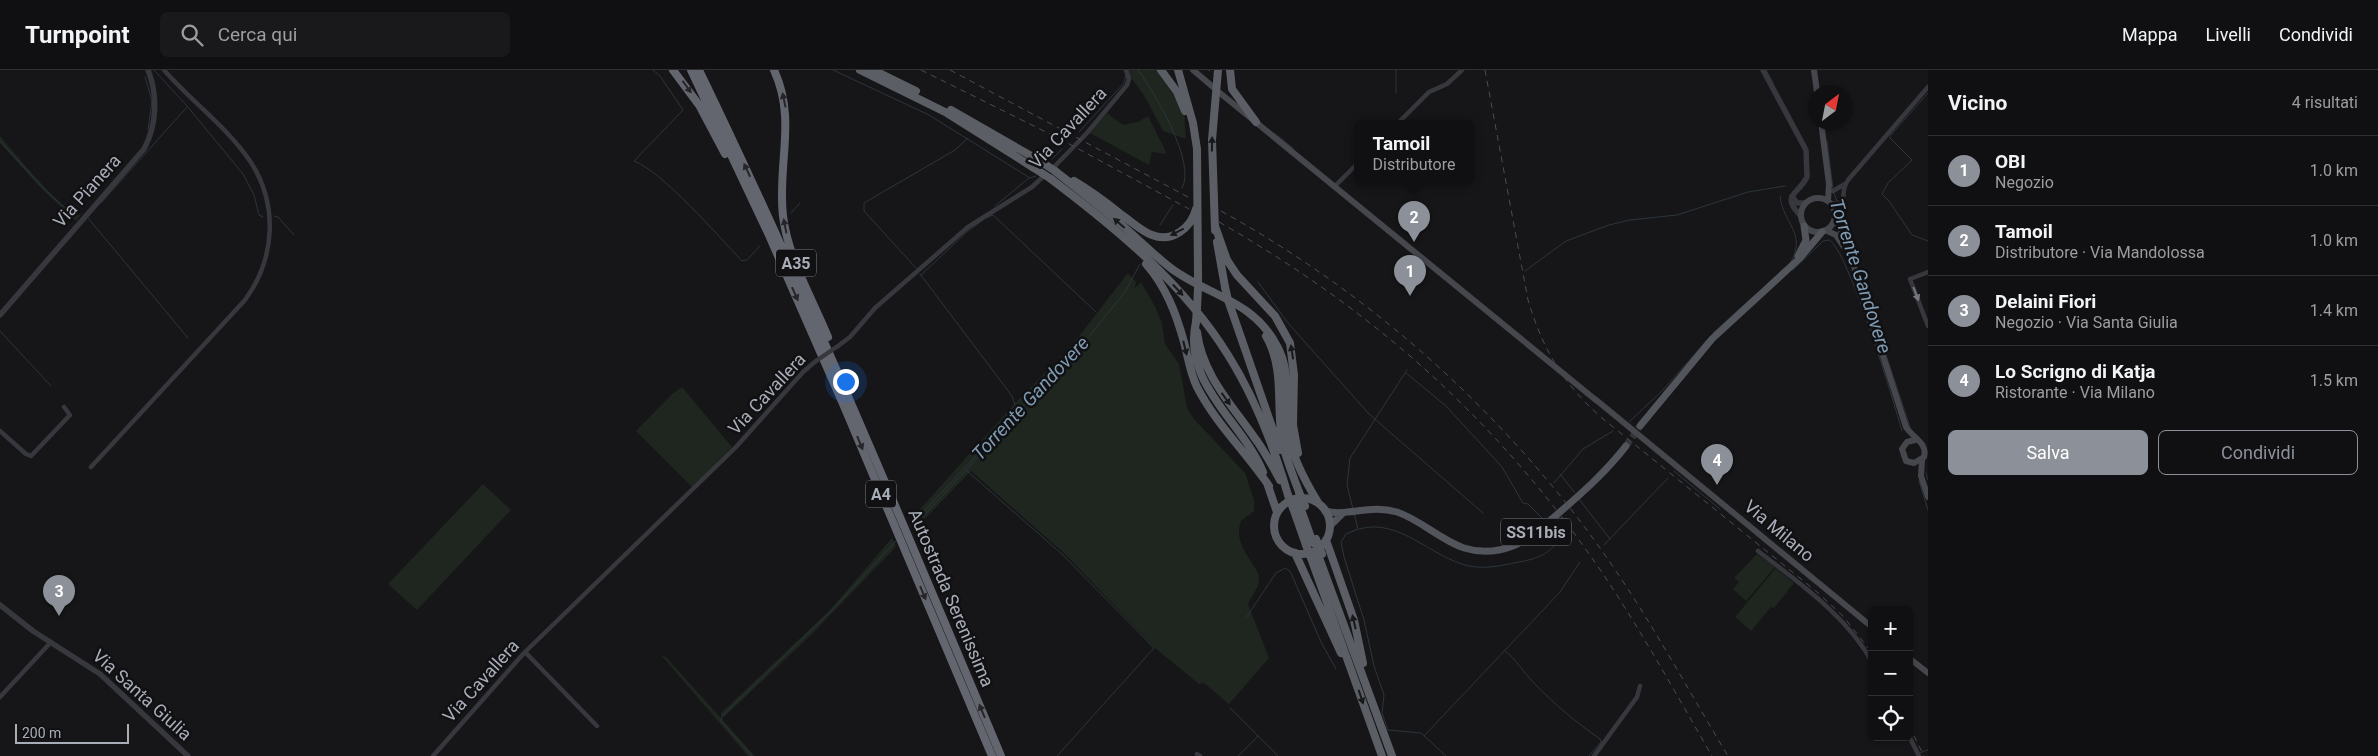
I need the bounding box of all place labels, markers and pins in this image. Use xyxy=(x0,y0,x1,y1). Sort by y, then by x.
pin: 2 xyxy=(1398,201,1430,242)
pin: 1 xyxy=(1394,255,1426,296)
pin: 4 xyxy=(1701,444,1733,485)
pin: 3 xyxy=(43,575,75,616)

